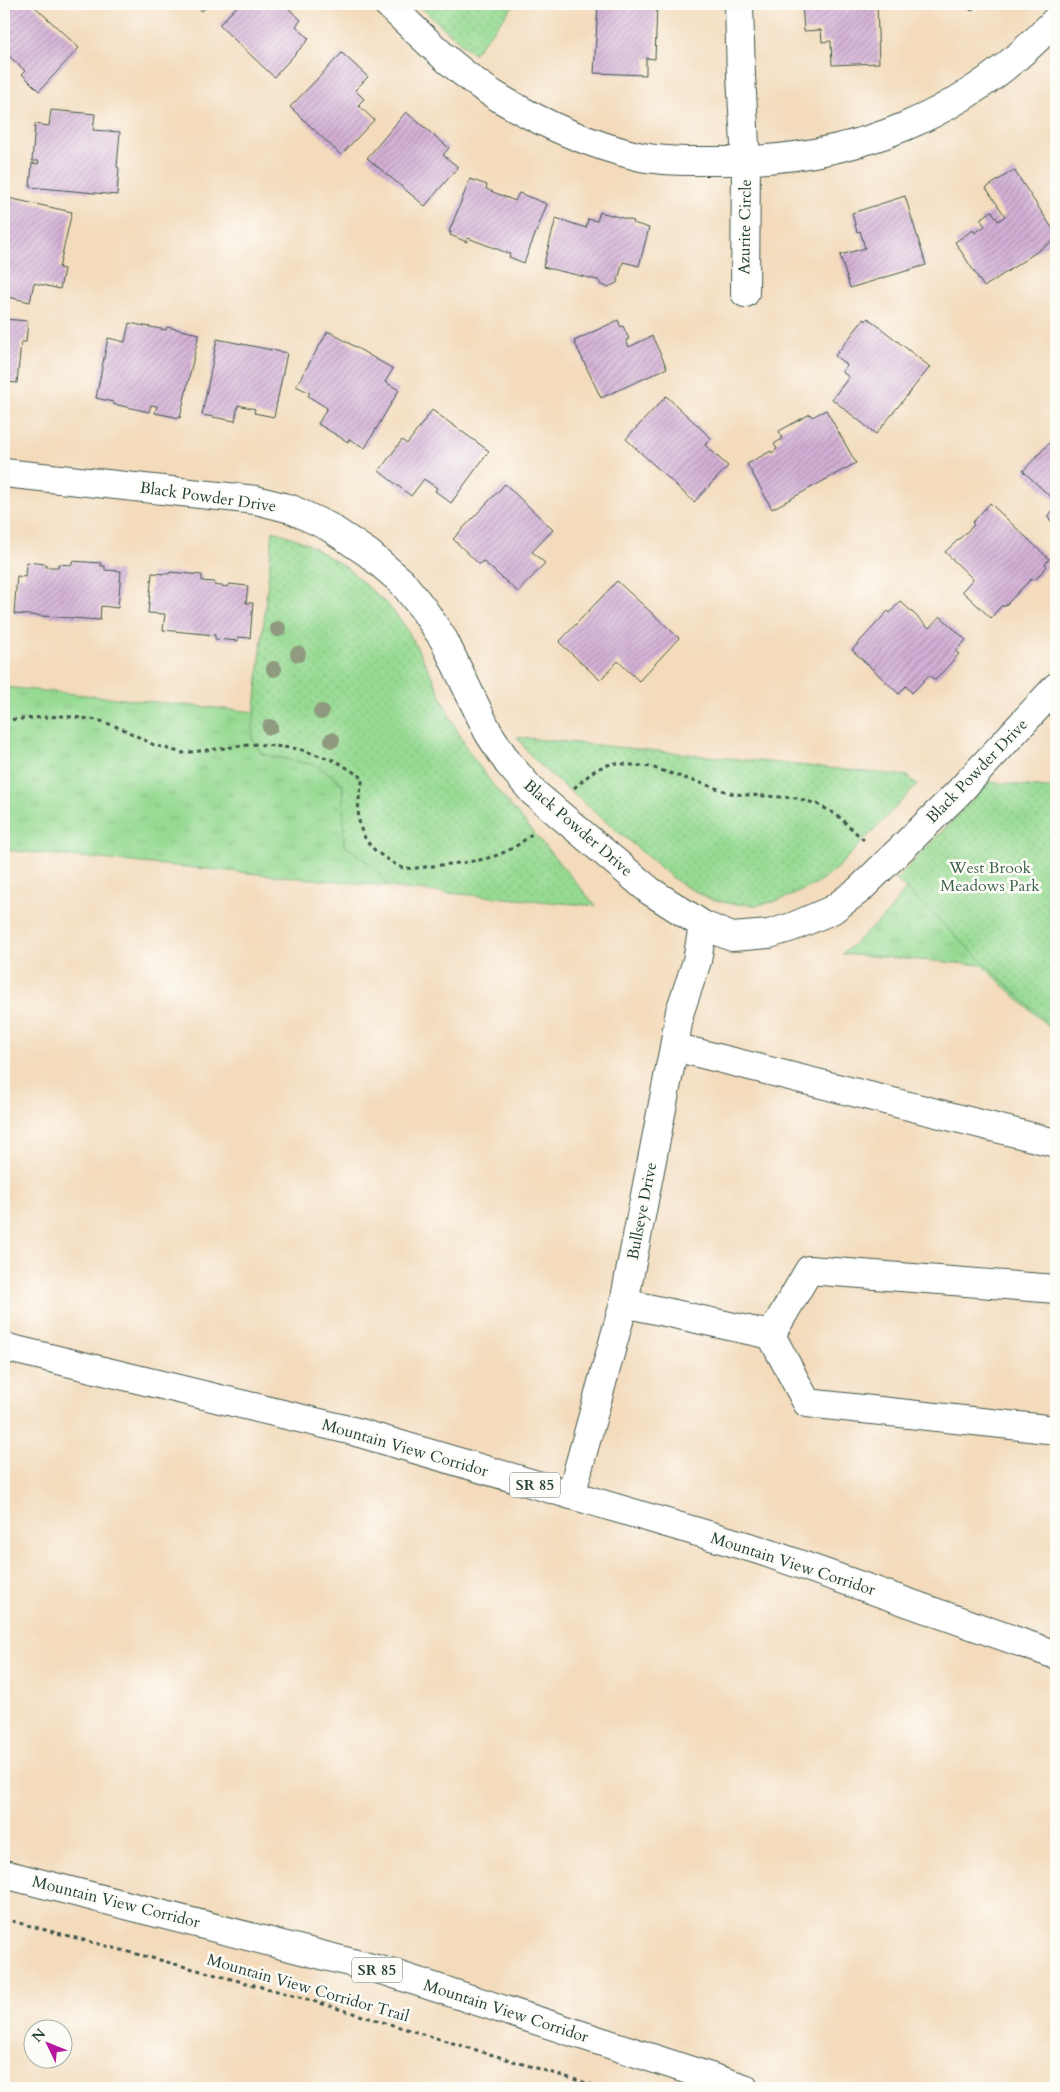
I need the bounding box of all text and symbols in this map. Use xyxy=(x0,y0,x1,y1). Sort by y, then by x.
street label: Azurite Circle xyxy=(733,179,757,275)
street label: Black Powder Drive xyxy=(138,477,278,517)
street label: Black Powder Drive xyxy=(921,714,1033,828)
street label: Black Powder Drive xyxy=(519,775,637,881)
park label: West Brook Meadows Park xyxy=(940,857,1040,897)
street label: Bullseye Drive xyxy=(622,1160,662,1262)
street label: Mountain View Corridor xyxy=(319,1414,491,1482)
road number: SR 85 xyxy=(510,1472,560,1498)
street label: Mountain View Corridor xyxy=(708,1527,878,1601)
street label: Mountain View Corridor xyxy=(30,1871,202,1934)
street label: Mountain View Corridor Trail xyxy=(204,1949,412,2027)
road number: SR 85 xyxy=(352,1958,402,1982)
street label: Mountain View Corridor xyxy=(421,1974,591,2048)
north arrow xyxy=(22,2020,72,2070)
text: N xyxy=(28,2025,50,2046)

